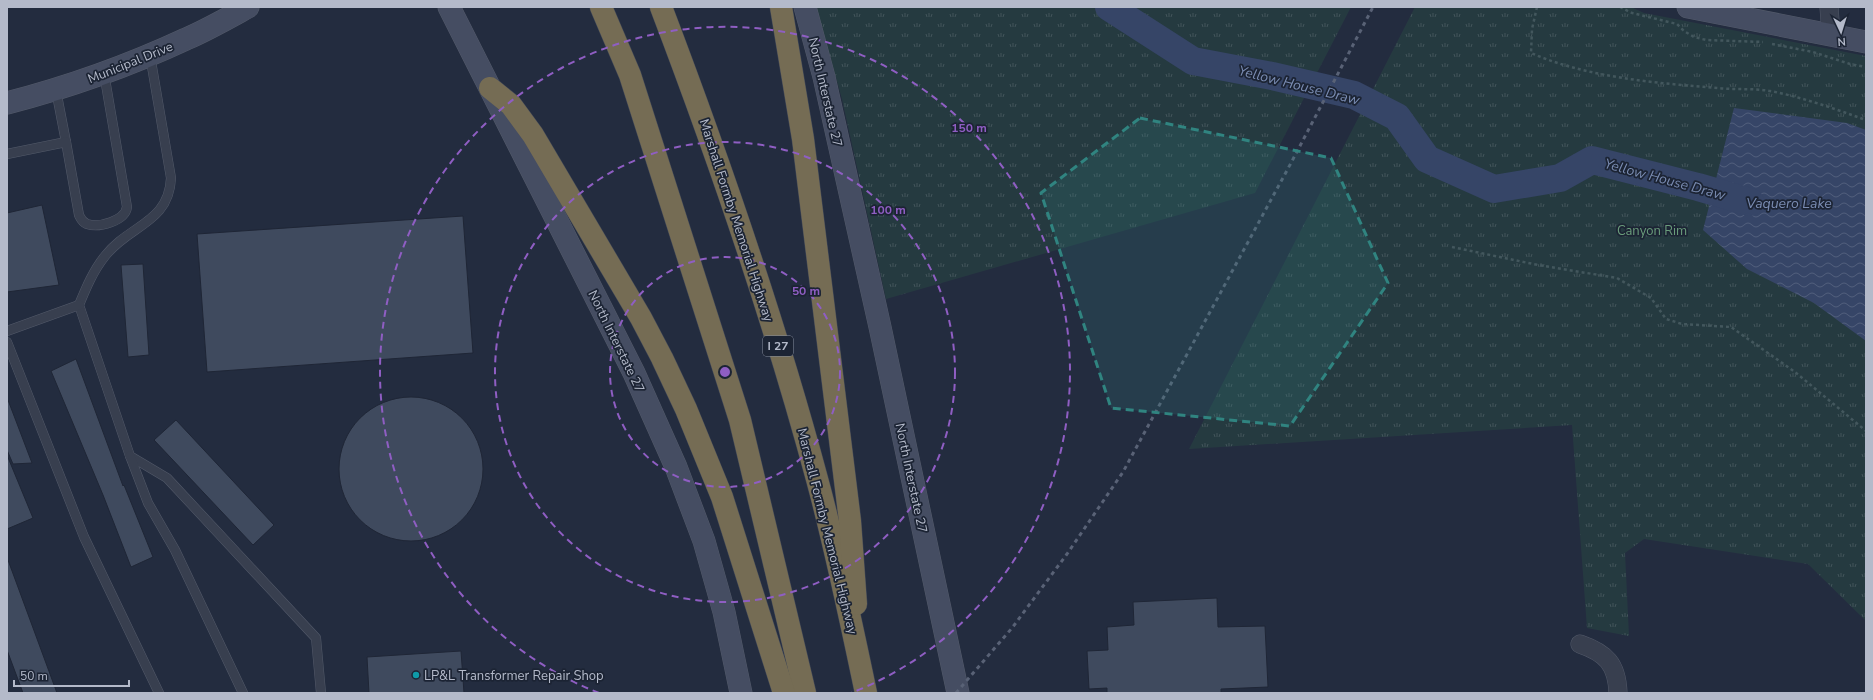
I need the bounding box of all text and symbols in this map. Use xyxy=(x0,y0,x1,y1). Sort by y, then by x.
north arrow xyxy=(1821,12,1861,52)
text: N xyxy=(1837,34,1846,49)
street label: North Interstate 27 xyxy=(804,36,846,149)
street label: Municipal Drive xyxy=(85,38,176,88)
water label: Yellow House Draw xyxy=(1236,61,1362,110)
street label: Marshall Formby Memorial Highway xyxy=(695,117,777,324)
text: 150 m xyxy=(951,120,987,136)
water label: Yellow House Draw xyxy=(1602,154,1728,205)
water label: Vaquero Lake xyxy=(1746,194,1832,213)
text: 100 m xyxy=(870,202,906,218)
park label: Canyon Rim xyxy=(1617,222,1687,240)
text: 50 m xyxy=(792,283,820,299)
street label: North Interstate 27 xyxy=(584,287,649,396)
road number: I 27 xyxy=(763,336,793,356)
centre of rings xyxy=(718,365,732,379)
street label: North Interstate 27 xyxy=(891,422,931,535)
street label: Marshall Formby Memorial Highway xyxy=(793,426,861,637)
scale bar xyxy=(14,662,129,688)
place label: LP&L Transformer Repair Shop xyxy=(424,667,604,685)
text: 50 m xyxy=(20,668,48,684)
marker: LP&L Transformer Repair Shop xyxy=(411,670,421,680)

